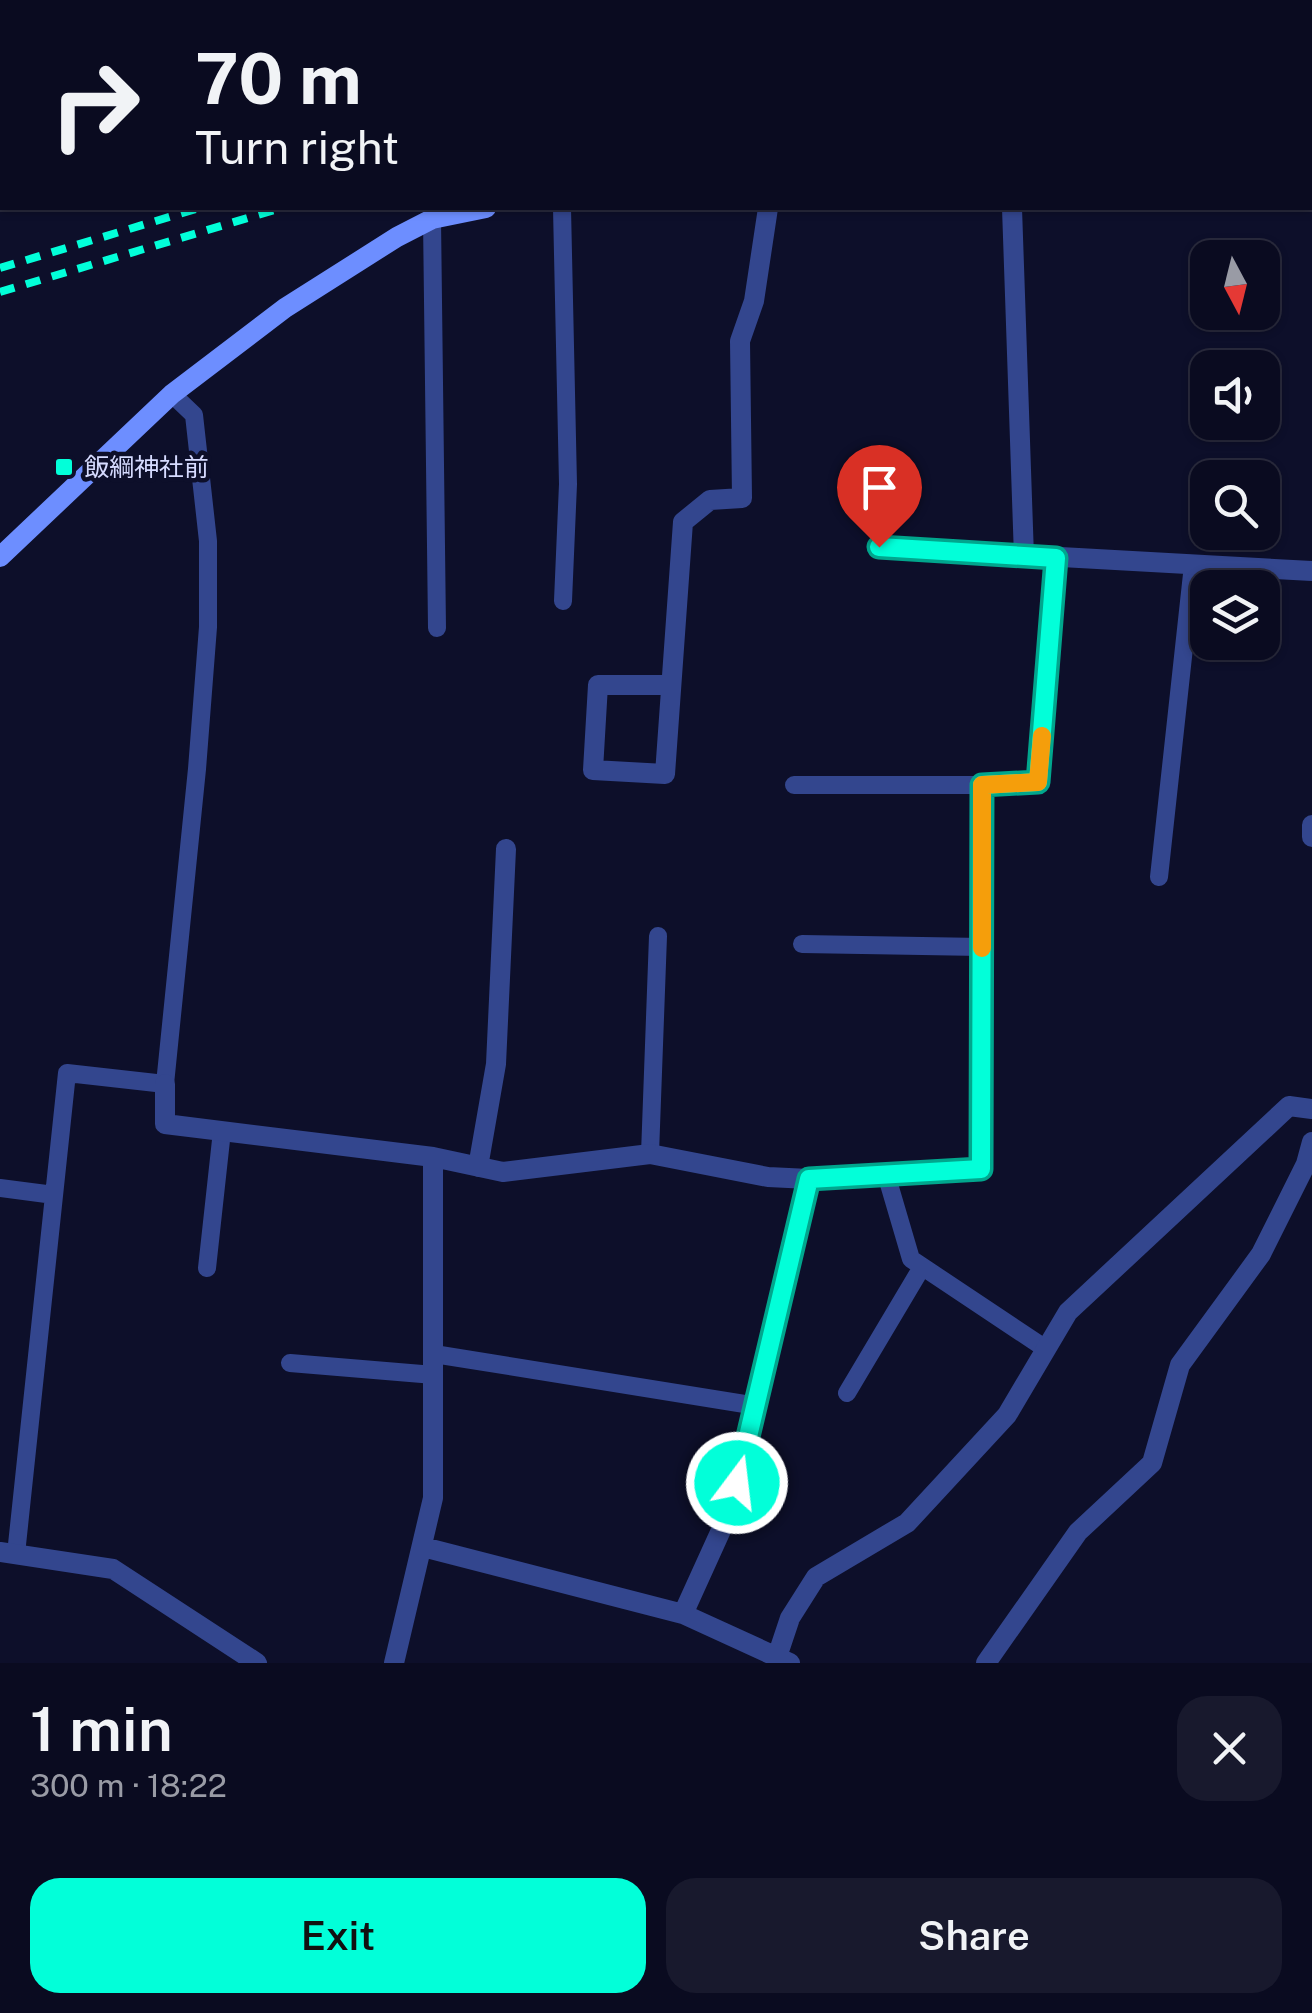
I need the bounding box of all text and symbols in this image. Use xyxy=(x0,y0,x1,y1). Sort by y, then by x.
text: 70 m xyxy=(195,37,362,120)
icon: right xyxy=(30,40,160,170)
text: Turn right xyxy=(195,121,399,174)
north arrow xyxy=(1190,240,1280,330)
map controls xyxy=(1190,240,1280,660)
button: sound xyxy=(1190,350,1280,440)
pin xyxy=(837,445,922,548)
place label: 飯綱神社前 xyxy=(84,452,209,482)
marker: 飯綱神社前 xyxy=(53,456,75,478)
icon: arrive xyxy=(852,460,907,515)
button: search xyxy=(1190,460,1280,550)
button: layers xyxy=(1190,570,1280,660)
position arrow xyxy=(685,1431,789,1535)
text: 1 min xyxy=(30,1694,173,1765)
button: close xyxy=(1177,1696,1282,1801)
text: 300 m · 18:22 xyxy=(30,1767,227,1804)
button: Exit xyxy=(30,1878,646,1993)
button: Share xyxy=(666,1878,1282,1993)

